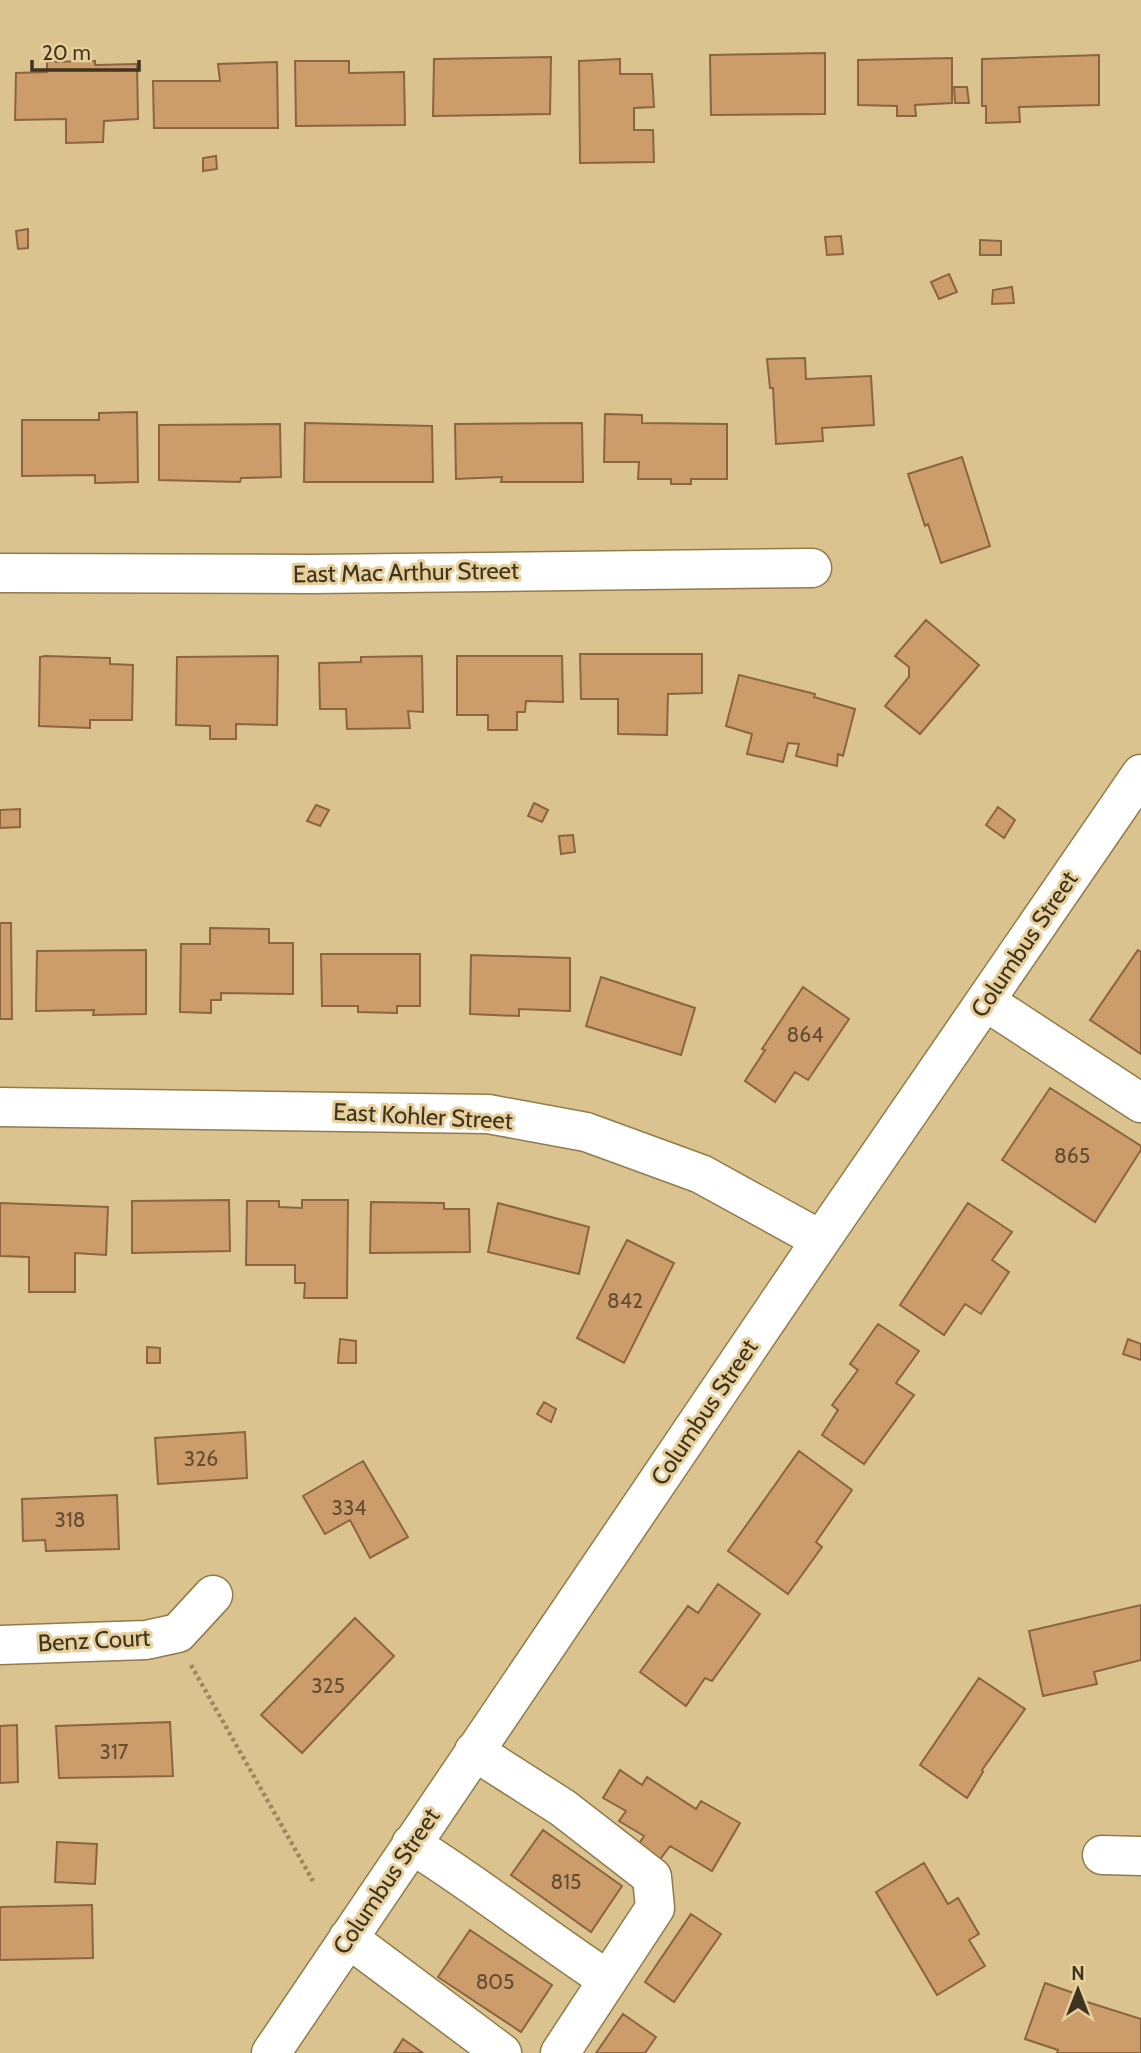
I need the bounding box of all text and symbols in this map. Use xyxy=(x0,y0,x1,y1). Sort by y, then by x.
scale bar xyxy=(32,28,138,72)
text: 20 m xyxy=(42,40,91,65)
street label: East Mac Arthur Street xyxy=(293,556,519,588)
street label: Columbus Street xyxy=(964,865,1084,1023)
house number: 864 xyxy=(787,1022,823,1047)
street label: East Kohler Street xyxy=(333,1097,513,1135)
house number: 865 xyxy=(1054,1143,1090,1168)
house number: 842 xyxy=(607,1288,643,1313)
street label: Columbus Street xyxy=(644,1333,764,1491)
house number: 326 xyxy=(184,1446,218,1471)
house number: 334 xyxy=(332,1495,366,1520)
house number: 318 xyxy=(55,1507,85,1532)
street label: Benz Court xyxy=(37,1623,151,1657)
house number: 325 xyxy=(311,1673,345,1698)
house number: 317 xyxy=(100,1739,129,1764)
street label: Columbus Street xyxy=(326,1802,446,1960)
house number: 815 xyxy=(551,1869,581,1894)
north arrow xyxy=(1043,1955,1113,2025)
text: N xyxy=(1071,1962,1085,1985)
house number: 805 xyxy=(476,1969,514,1994)

